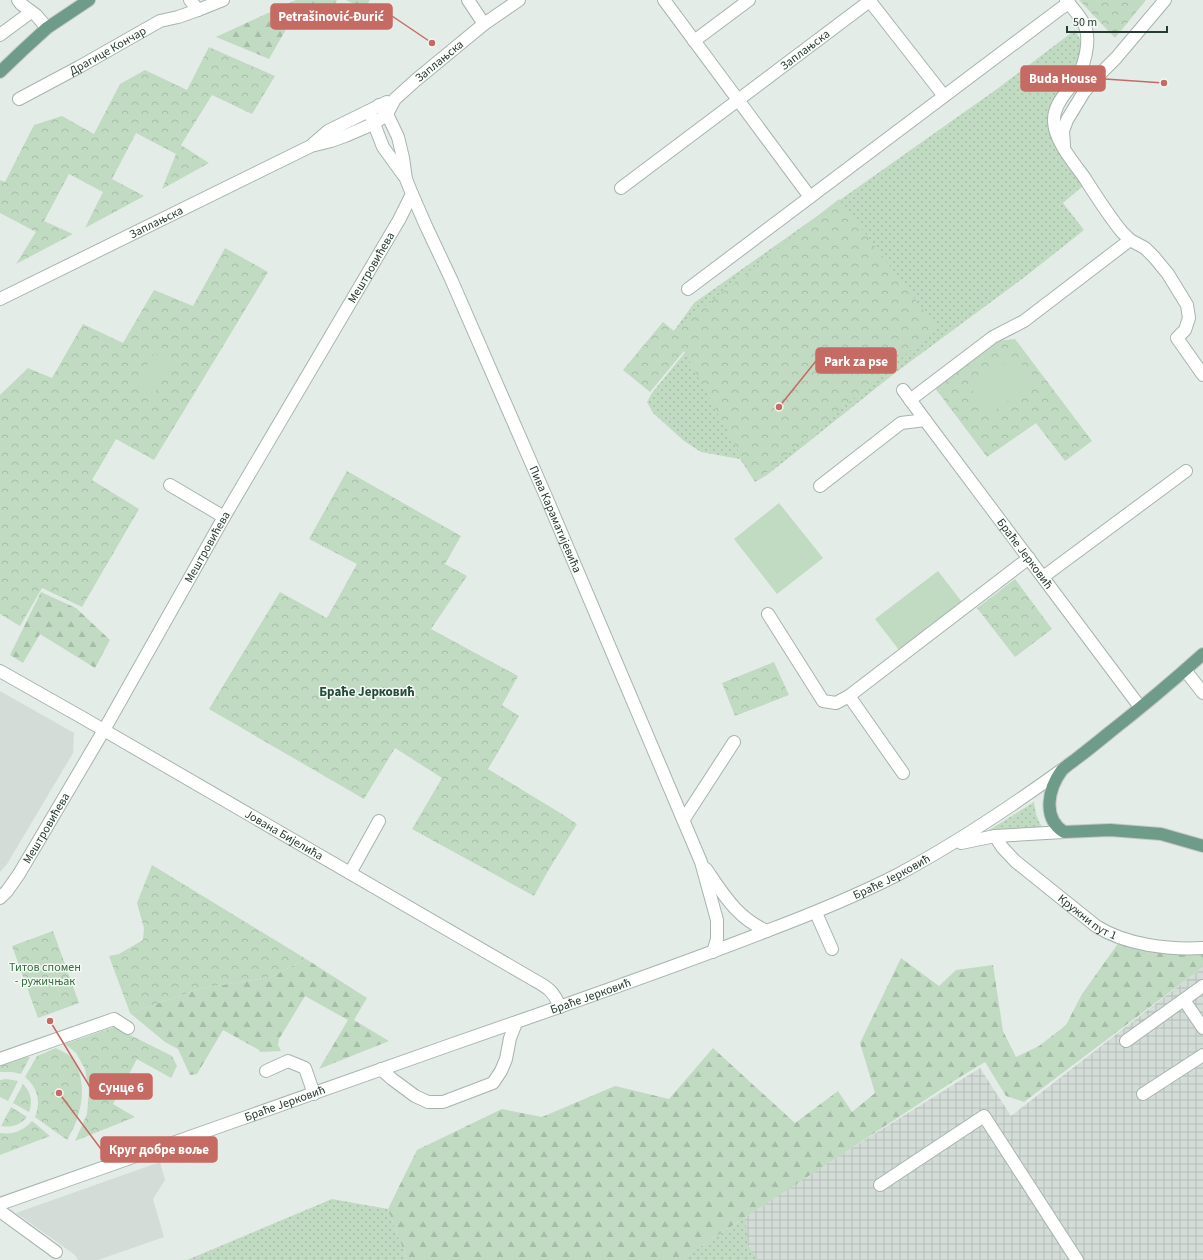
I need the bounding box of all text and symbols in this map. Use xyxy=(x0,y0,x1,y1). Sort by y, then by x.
callout: Petrašinović-Đurić xyxy=(271,4,392,29)
text: Petrašinović-Đurić xyxy=(278,8,385,26)
scale bar xyxy=(1067,8,1167,34)
text: 50 m xyxy=(1073,14,1097,31)
street label: Драгице Кончар xyxy=(66,22,150,79)
street label: Заплањска xyxy=(776,25,833,74)
street label: Заплањска xyxy=(411,36,467,86)
callout: Buda House xyxy=(1021,66,1105,91)
text: Buda House xyxy=(1029,70,1097,88)
street label: Заплањска xyxy=(126,202,186,243)
street label: Мештровићева xyxy=(343,229,399,306)
callout: Park za pse xyxy=(816,348,896,373)
text: Park za pse xyxy=(824,353,888,371)
street label: Пива Караматијевића xyxy=(525,463,586,575)
street label: Мештровићева xyxy=(180,508,234,586)
street label: Браће Јерковић xyxy=(993,515,1057,592)
district label: Браће Јерковић xyxy=(319,683,415,701)
street label: Мештровићева xyxy=(18,789,74,867)
street label: Јована Бијелића xyxy=(242,805,326,864)
street label: Браће Јерковић xyxy=(850,850,933,903)
street label: Кружни пут 1 xyxy=(1054,890,1120,944)
park label: Титов спомен - ружичњак xyxy=(9,959,81,990)
street label: Браће Јерковић xyxy=(548,974,633,1018)
callout: Сунце 6 xyxy=(90,1074,152,1099)
text: Сунце 6 xyxy=(98,1079,144,1097)
street label: Браће Јерковић xyxy=(242,1081,327,1125)
callout: Круг добре воље xyxy=(101,1137,217,1162)
text: Круг добре воље xyxy=(109,1141,209,1159)

